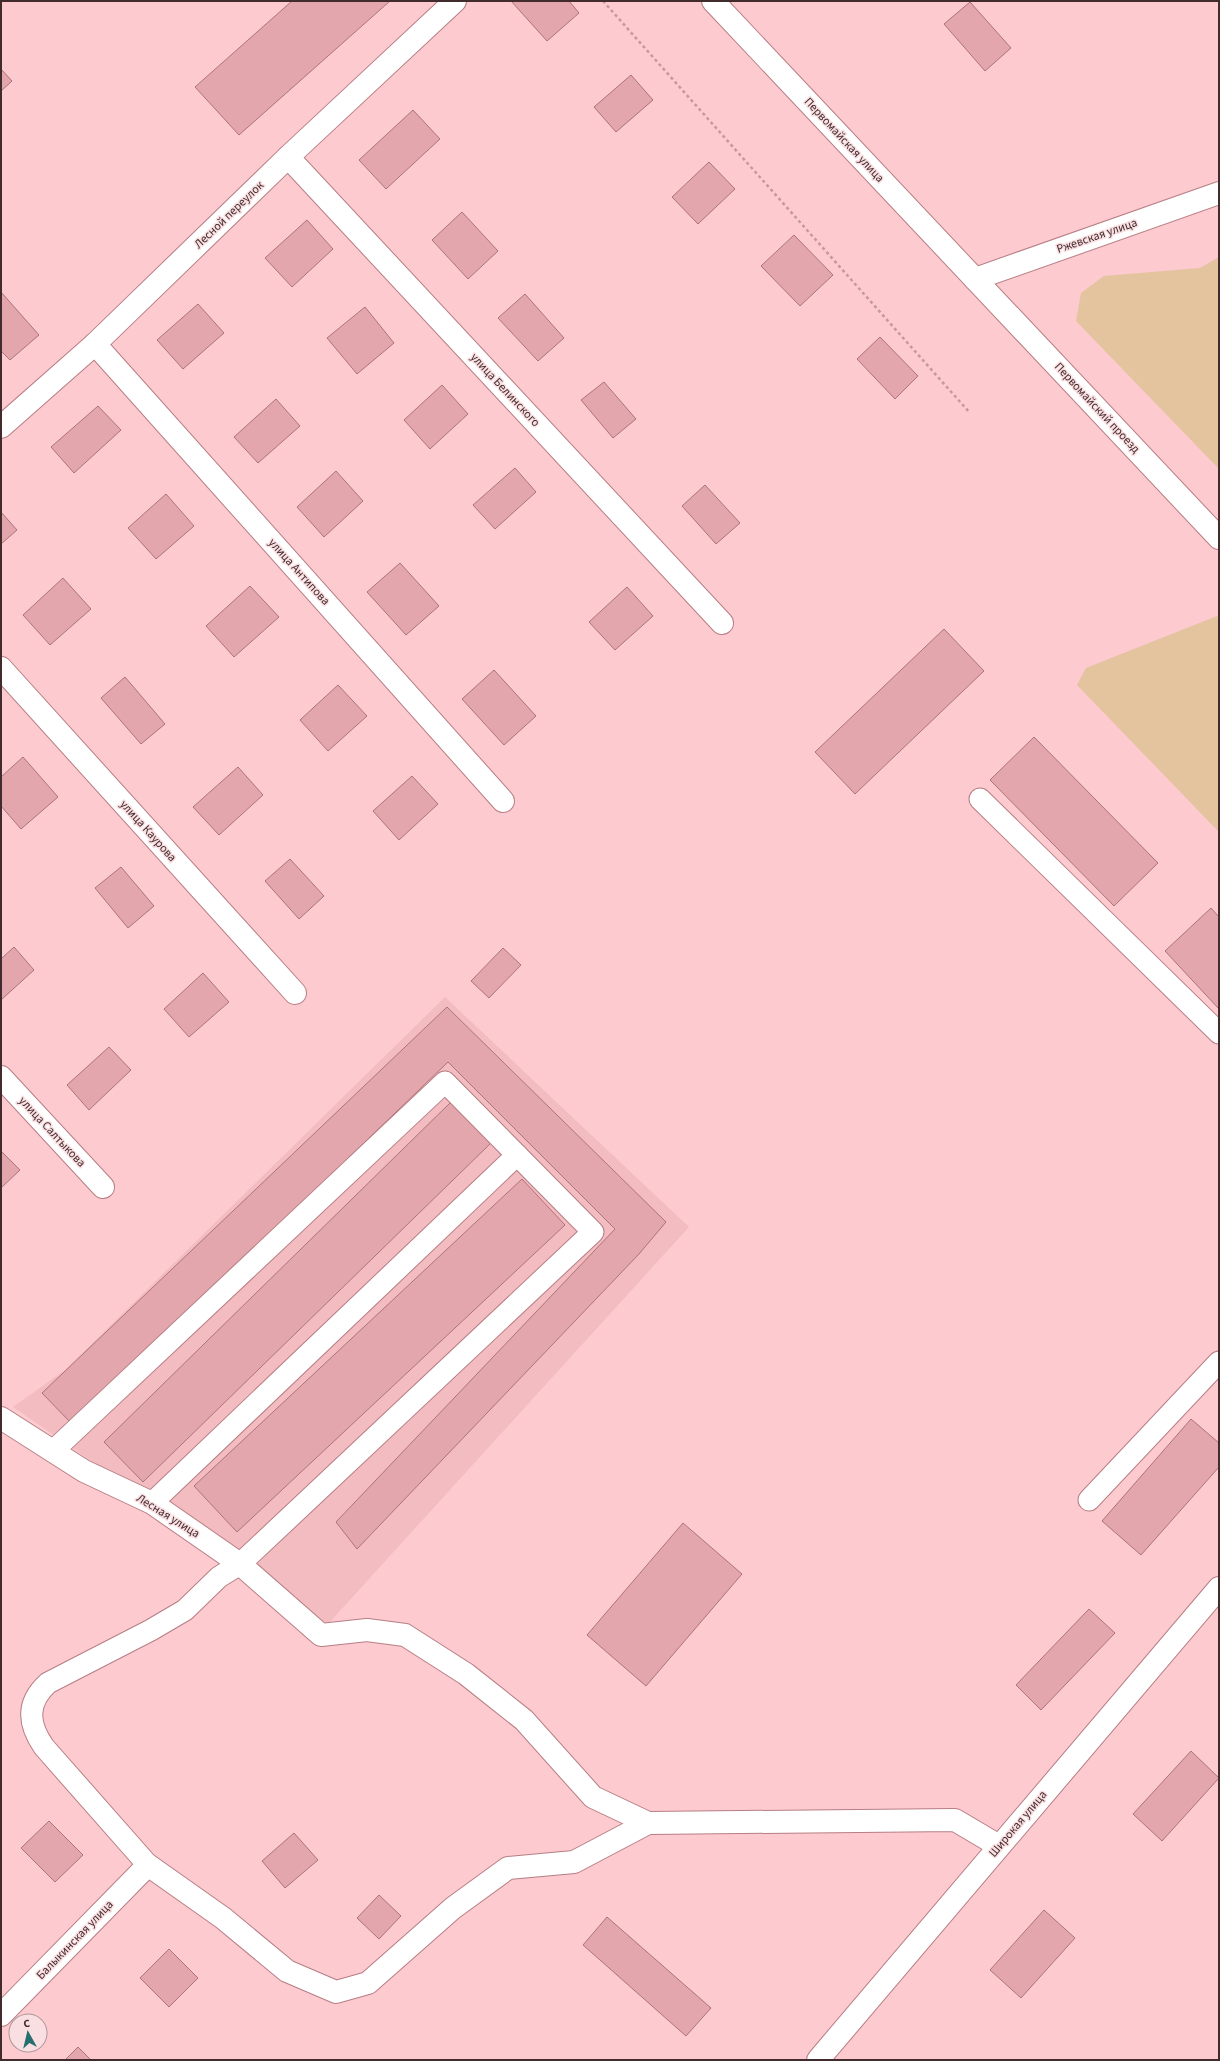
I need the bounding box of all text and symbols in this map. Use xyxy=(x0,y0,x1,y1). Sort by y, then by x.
street label: Первомайская улица xyxy=(800,94,888,186)
street label: Лесной переулок xyxy=(190,177,268,253)
street label: Ржевская улица xyxy=(1054,214,1140,258)
street label: улица Белинского xyxy=(466,349,544,431)
street label: Первомайский проезд xyxy=(1050,359,1144,458)
street label: улица Антипова xyxy=(264,535,334,609)
street label: улица Каурова xyxy=(116,796,180,866)
street label: улица Салтыкова xyxy=(15,1093,89,1171)
street label: Лесная улица xyxy=(133,1490,203,1542)
street label: Широкая улица xyxy=(985,1787,1051,1861)
street label: Балыкинская улица xyxy=(33,1897,117,1983)
north arrow xyxy=(8,2013,48,2053)
text: С xyxy=(22,2016,31,2031)

